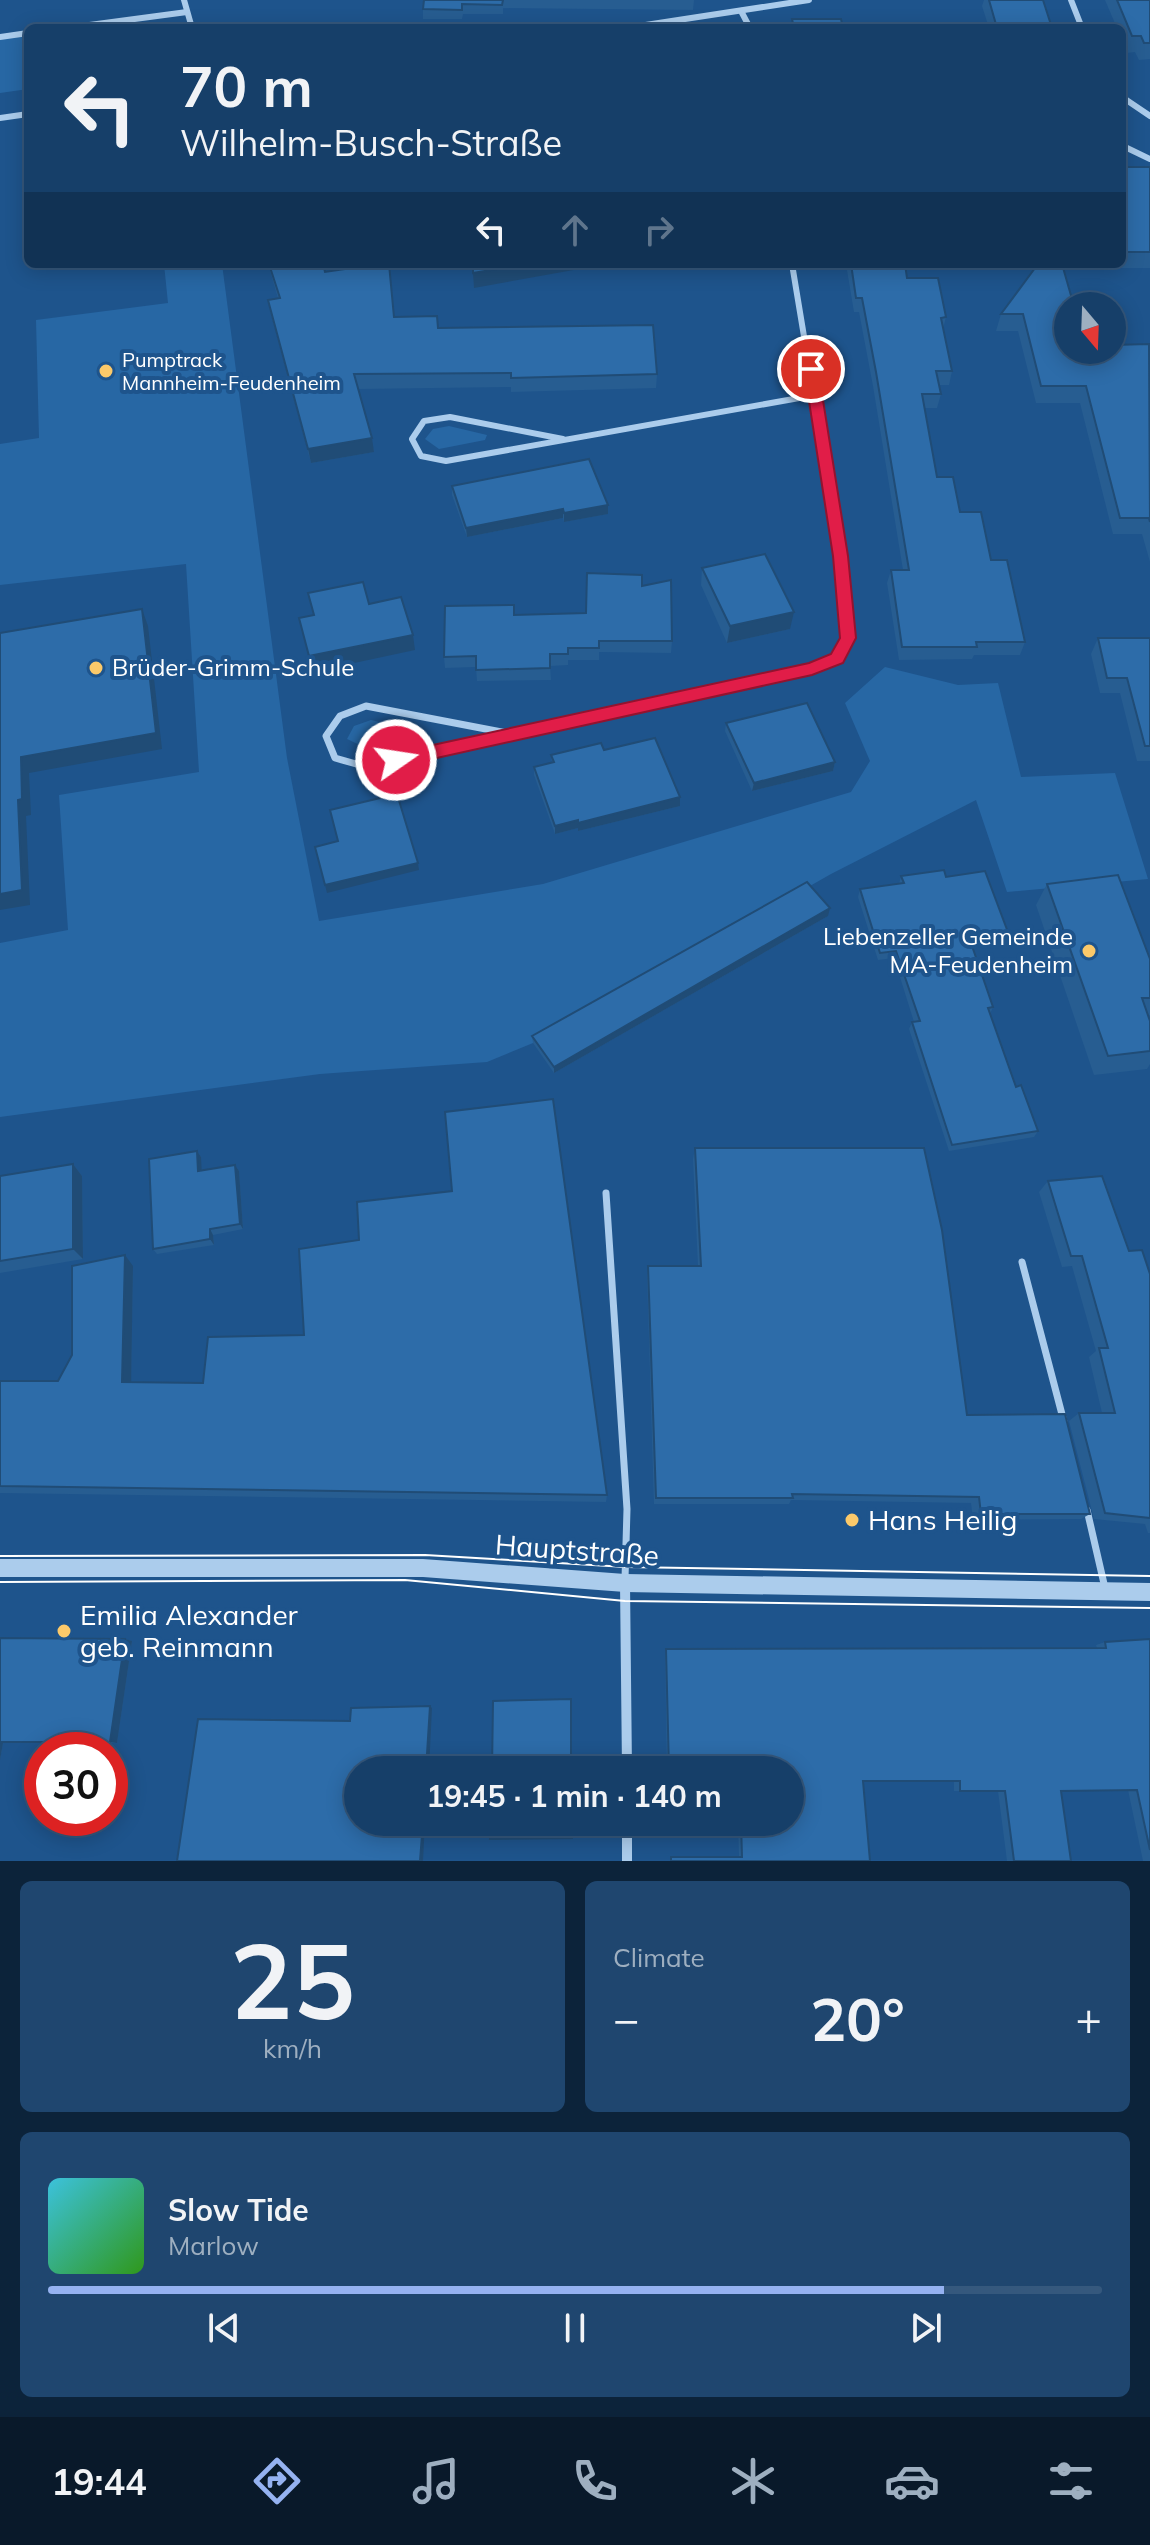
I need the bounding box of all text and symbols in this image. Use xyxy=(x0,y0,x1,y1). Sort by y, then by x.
text: 70 m xyxy=(180,51,313,121)
icon: left xyxy=(48,56,152,160)
text: Wilhelm-Busch-Straße xyxy=(180,120,562,165)
icon: left xyxy=(469,208,513,252)
icon: ahead xyxy=(553,208,597,252)
icon: right xyxy=(637,208,681,252)
north arrow xyxy=(1054,292,1126,364)
map controls xyxy=(1054,292,1126,364)
pin xyxy=(777,335,845,403)
place label: Pumptrack Mannheim-Feudenheim xyxy=(122,347,341,395)
icon: arrive xyxy=(789,347,833,391)
marker: Pumptrack Mannheim-Feudenheim xyxy=(97,362,115,380)
place label: Brüder-Grimm-Schule xyxy=(112,652,354,682)
marker: Brüder-Grimm-Schule xyxy=(87,659,105,677)
position arrow xyxy=(354,718,438,802)
place label: Liebenzeller Gemeinde MA-Feudenheim xyxy=(823,921,1073,979)
marker: Liebenzeller Gemeinde MA-Feudenheim xyxy=(1080,942,1098,960)
place label: Hans Heilig xyxy=(868,1502,1017,1537)
marker: Hans Heilig xyxy=(843,1511,861,1529)
street label: Hauptstraße xyxy=(494,1526,660,1573)
place label: Emilia Alexander geb. Reinmann xyxy=(80,1597,299,1664)
marker: Emilia Alexander geb. Reinmann xyxy=(55,1622,73,1640)
speed limit sign: 30 xyxy=(24,1732,128,1836)
text: 19:45 · 1 min · 140 m xyxy=(426,1777,722,1815)
text: 25 xyxy=(230,1914,355,2045)
text: Climate xyxy=(613,1941,705,1974)
text: 20° xyxy=(810,1981,905,2056)
text: − xyxy=(613,1991,639,2046)
text: + xyxy=(1076,1991,1102,2046)
text: km/h xyxy=(263,2032,322,2065)
text: Slow Tide xyxy=(168,2191,309,2229)
text: Marlow xyxy=(168,2229,259,2262)
icon: previous xyxy=(202,2306,246,2350)
icon: pause xyxy=(553,2306,597,2350)
icon: next xyxy=(904,2306,948,2350)
icon: directions xyxy=(249,2453,305,2509)
icon: music xyxy=(408,2453,464,2509)
icon: phone xyxy=(567,2453,623,2509)
icon: climate xyxy=(725,2453,781,2509)
icon: car xyxy=(884,2453,940,2509)
icon: filters xyxy=(1043,2453,1099,2509)
text: 19:44 xyxy=(51,2459,147,2504)

